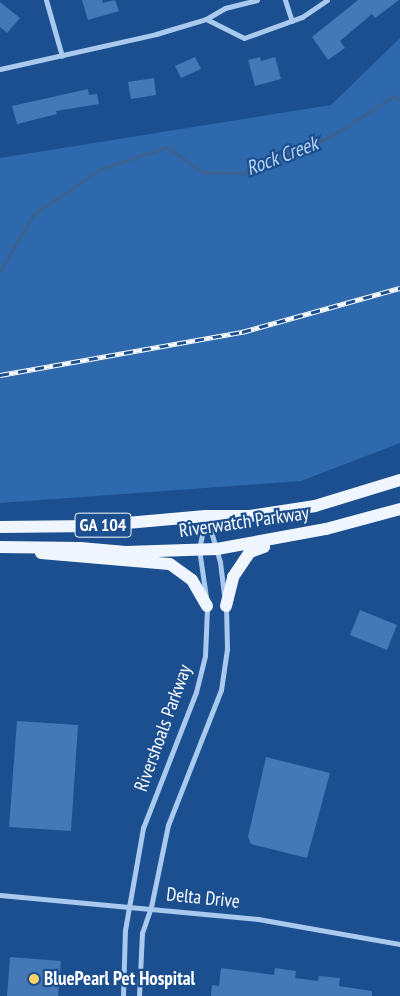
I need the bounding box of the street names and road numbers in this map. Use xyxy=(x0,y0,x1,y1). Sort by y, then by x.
street label: Riverwatch Parkway xyxy=(178,502,310,542)
road number: GA 104 xyxy=(73,510,133,540)
street label: Rivershoals Parkway xyxy=(129,661,197,795)
street label: Delta Drive xyxy=(165,883,241,913)

